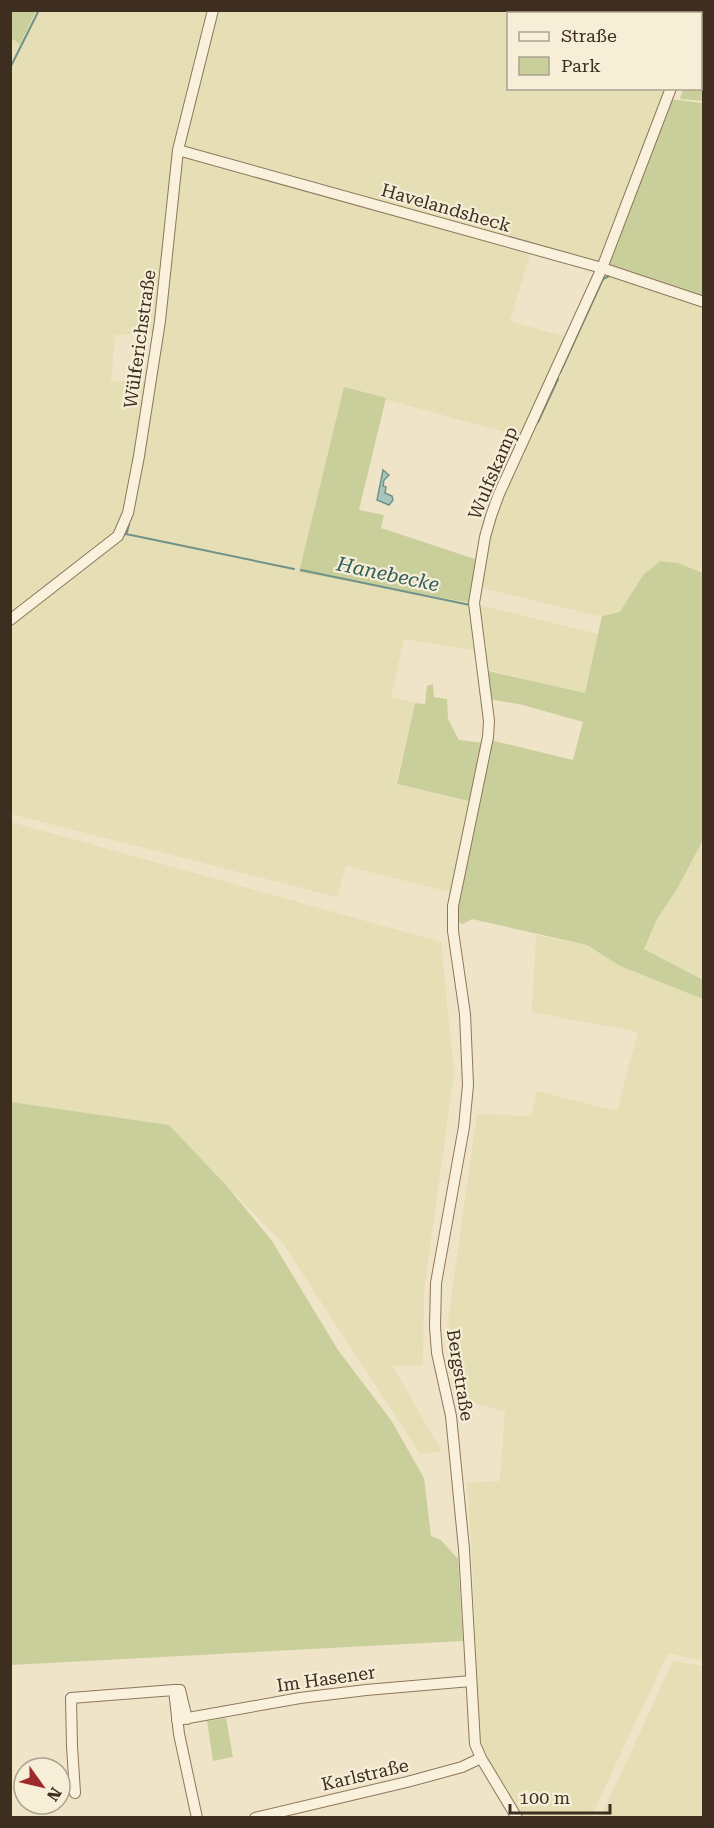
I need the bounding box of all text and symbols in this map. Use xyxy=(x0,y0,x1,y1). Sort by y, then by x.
legend xyxy=(507,12,702,90)
text: Straße xyxy=(561,25,617,46)
text: Park xyxy=(561,55,601,76)
street label: Havelandsheck xyxy=(379,179,513,236)
street label: Wülferichstraße xyxy=(119,268,160,410)
street label: Wulfskamp xyxy=(464,423,522,522)
water label: Hanebecke xyxy=(334,551,441,597)
street label: Bergstraße xyxy=(443,1328,478,1422)
street label: Im Hasener xyxy=(275,1661,377,1696)
street label: Karlstraße xyxy=(319,1754,411,1795)
north arrow xyxy=(12,1756,72,1816)
scale bar xyxy=(510,1777,610,1815)
text: N xyxy=(43,1784,65,1805)
text: 100 m xyxy=(519,1787,570,1808)

